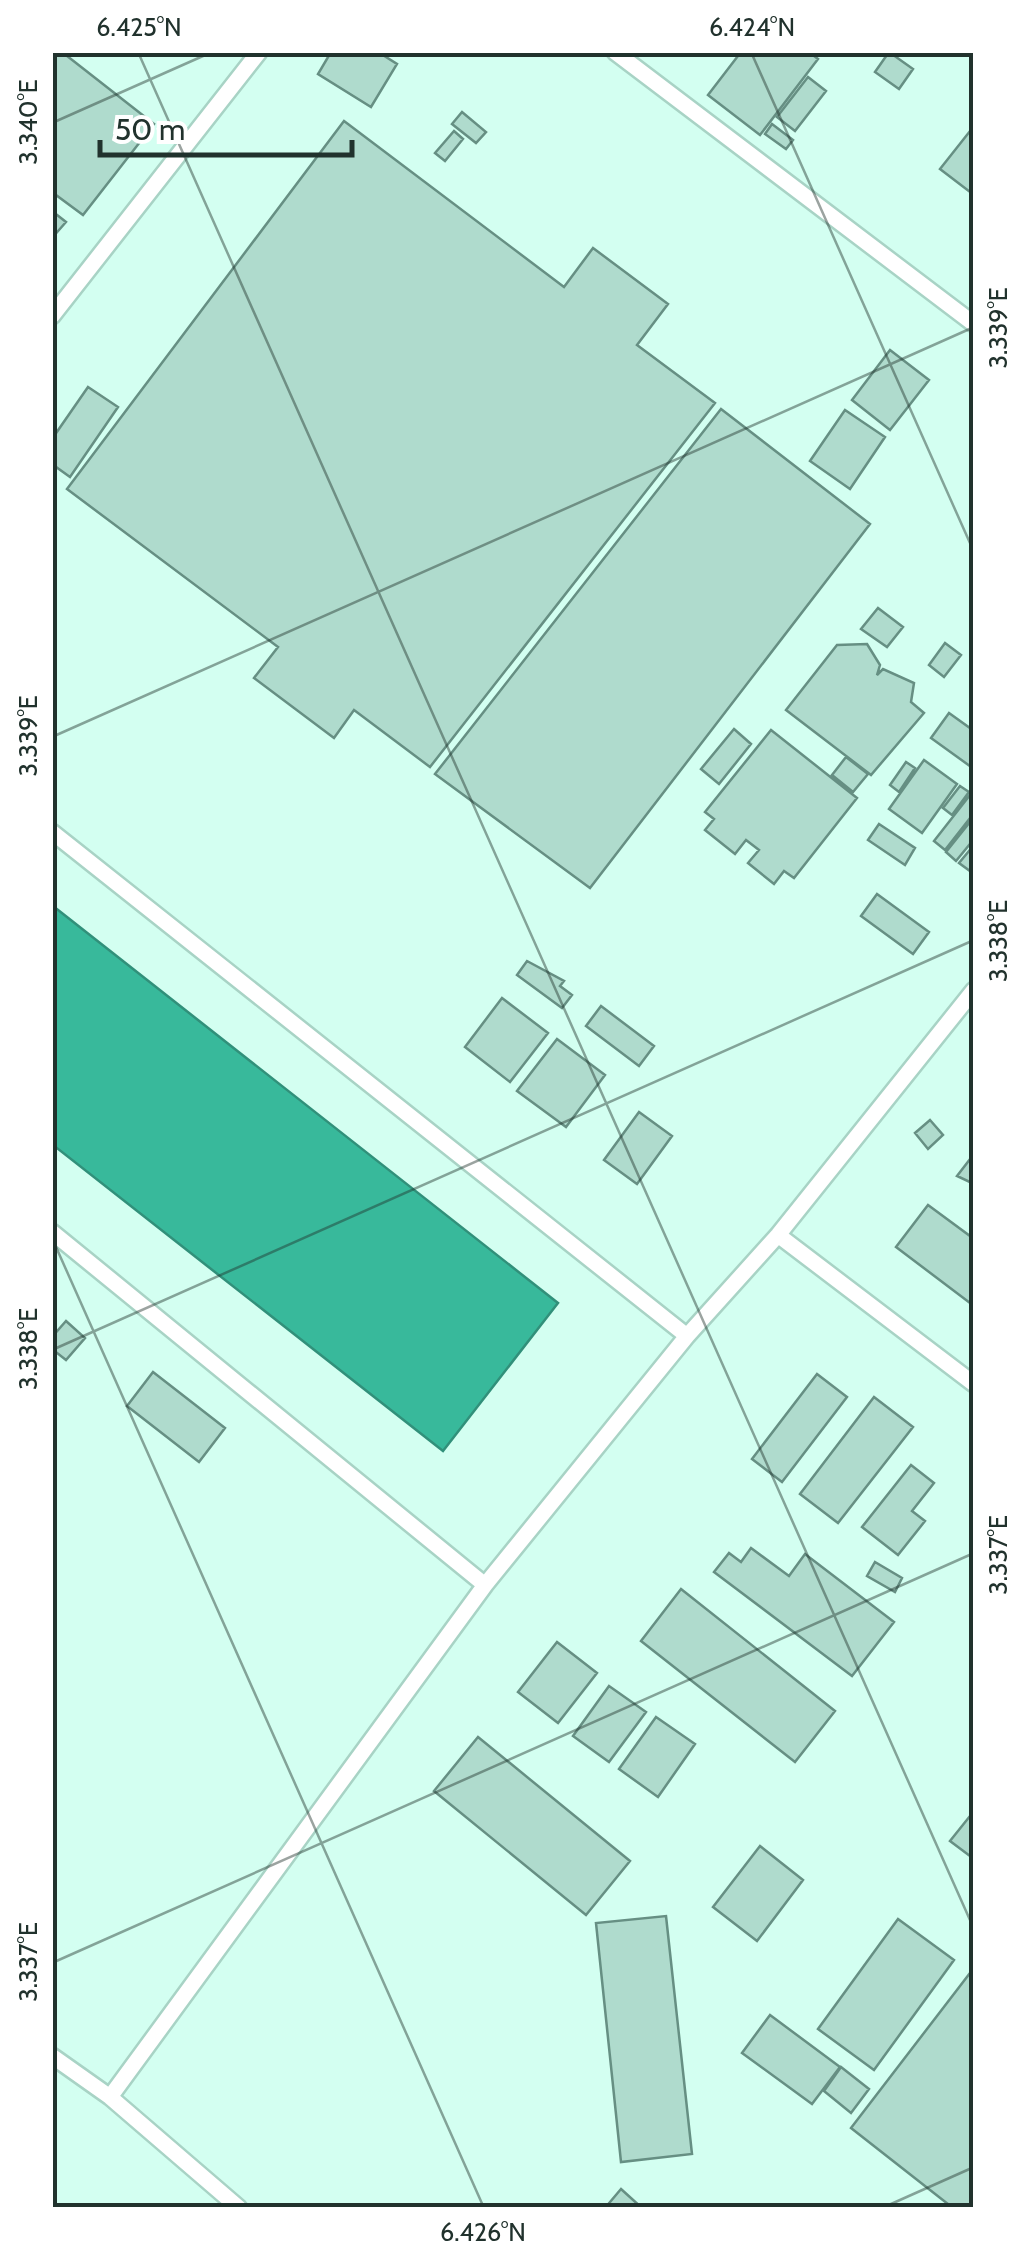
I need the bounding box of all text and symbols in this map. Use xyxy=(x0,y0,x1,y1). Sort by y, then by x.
text: 6.425°N xyxy=(96,12,182,42)
text: 6.424°N xyxy=(709,12,795,42)
text: 3.340°E xyxy=(13,79,43,165)
scale bar xyxy=(100,95,352,157)
text: 50 m xyxy=(115,111,185,148)
text: 3.339°E xyxy=(983,287,1013,369)
text: 3.339°E xyxy=(13,695,43,777)
text: 3.338°E xyxy=(983,900,1013,982)
text: 3.338°E xyxy=(13,1308,43,1390)
text: 3.337°E xyxy=(983,1515,1013,1595)
text: 3.337°E xyxy=(13,1922,43,2002)
text: 6.426°N xyxy=(440,2217,526,2247)

